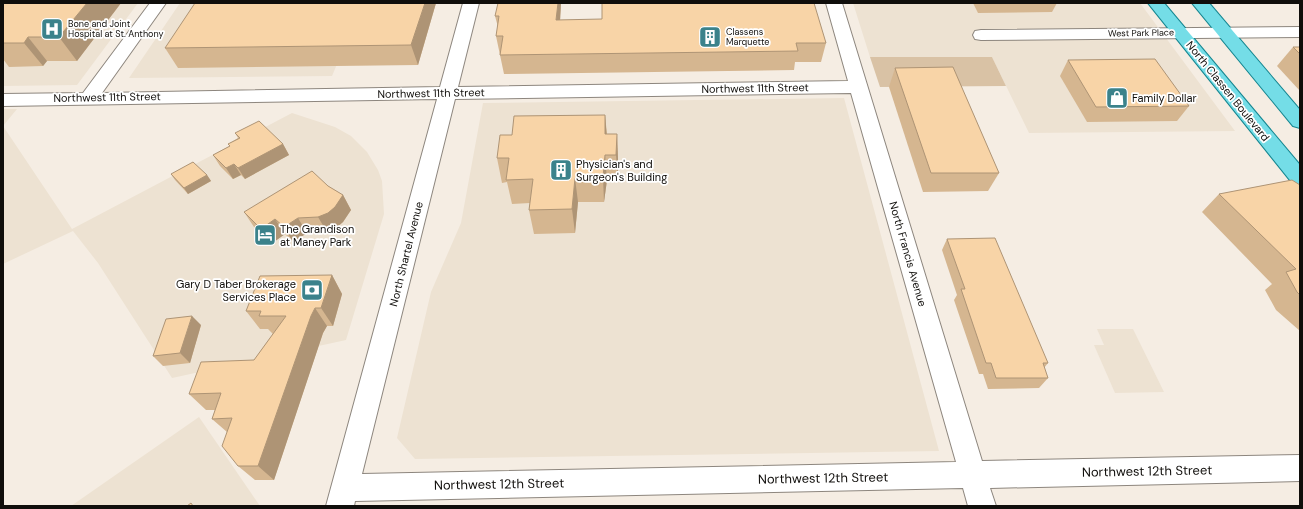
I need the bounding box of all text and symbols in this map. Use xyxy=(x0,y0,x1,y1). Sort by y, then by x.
hospital icon: Bone and Joint Hospital at St. Anthony xyxy=(39,16,65,42)
place label: Bone and Joint Hospital at St. Anthony xyxy=(68,18,163,40)
building icon: Classens Marquette xyxy=(697,24,723,50)
place label: Classens Marquette xyxy=(726,26,769,48)
street label: West Park Place xyxy=(1108,26,1174,40)
street label: North Classen Boulevard xyxy=(1183,38,1273,144)
street label: Northwest 11th Street xyxy=(701,80,809,96)
street label: Northwest 11th Street xyxy=(377,85,485,101)
shop icon: Family Dollar xyxy=(1104,85,1130,111)
street label: Northwest 11th Street xyxy=(53,89,161,105)
place label: Family Dollar xyxy=(1132,91,1196,105)
building icon: Physician's and Surgeon's Building xyxy=(548,157,574,183)
place label: Physician's and Surgeon's Building xyxy=(576,157,667,184)
street label: North Shartel Avenue xyxy=(386,200,426,308)
street label: North Francis Avenue xyxy=(886,200,930,308)
hotel icon: The Grandison at Maney Park xyxy=(252,222,278,248)
place label: The Grandison at Maney Park xyxy=(280,222,354,249)
place label: Gary D Taber Brokerage Services Place xyxy=(176,277,296,304)
bank icon: Gary D Taber Brokerage Services Place xyxy=(299,277,325,303)
street label: Northwest 12th Street xyxy=(1082,461,1212,481)
street label: Northwest 12th Street xyxy=(758,468,888,488)
street label: Northwest 12th Street xyxy=(434,474,564,494)

